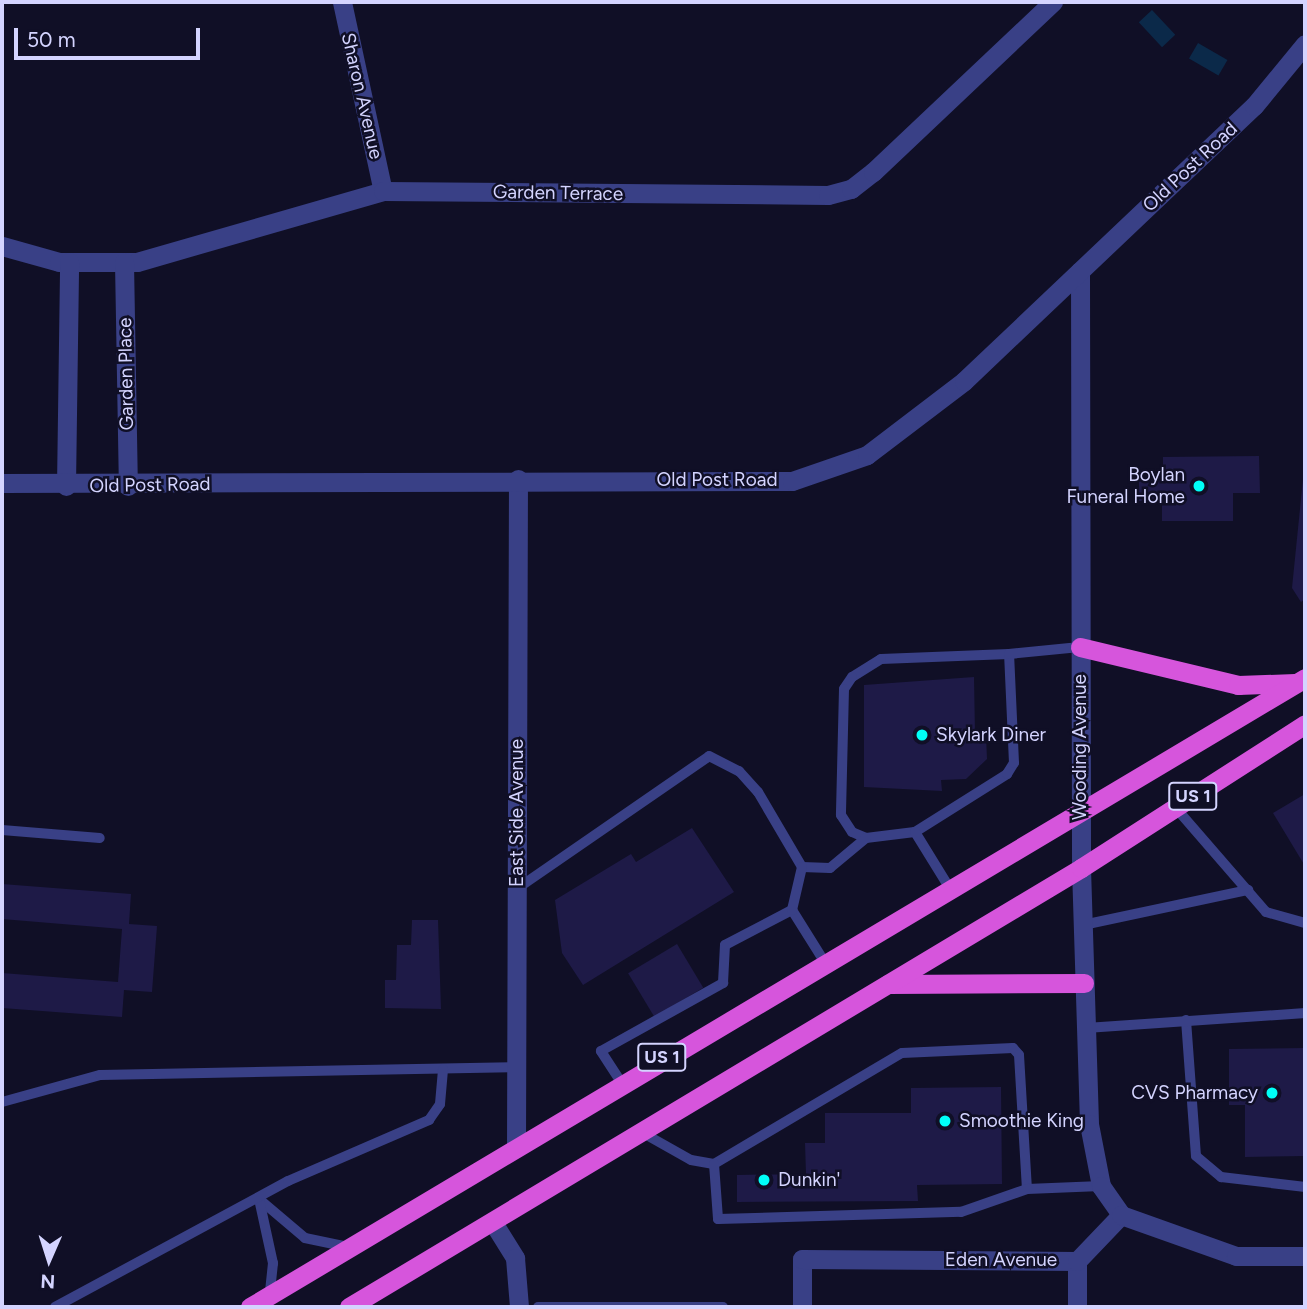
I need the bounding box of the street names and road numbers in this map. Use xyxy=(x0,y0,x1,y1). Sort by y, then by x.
street label: Sharon Avenue xyxy=(336,31,388,161)
street label: Old Post Road xyxy=(1138,117,1242,217)
street label: Garden Terrace xyxy=(493,180,623,206)
street label: Garden Place xyxy=(114,317,138,431)
street label: Old Post Road xyxy=(656,469,778,491)
street label: Old Post Road xyxy=(89,473,211,497)
street label: Wooding Avenue xyxy=(1069,674,1091,820)
street label: East Side Avenue xyxy=(506,739,528,887)
road number: US 1 xyxy=(1167,782,1219,810)
road number: US 1 xyxy=(636,1042,688,1072)
street label: Eden Avenue xyxy=(945,1249,1057,1271)

